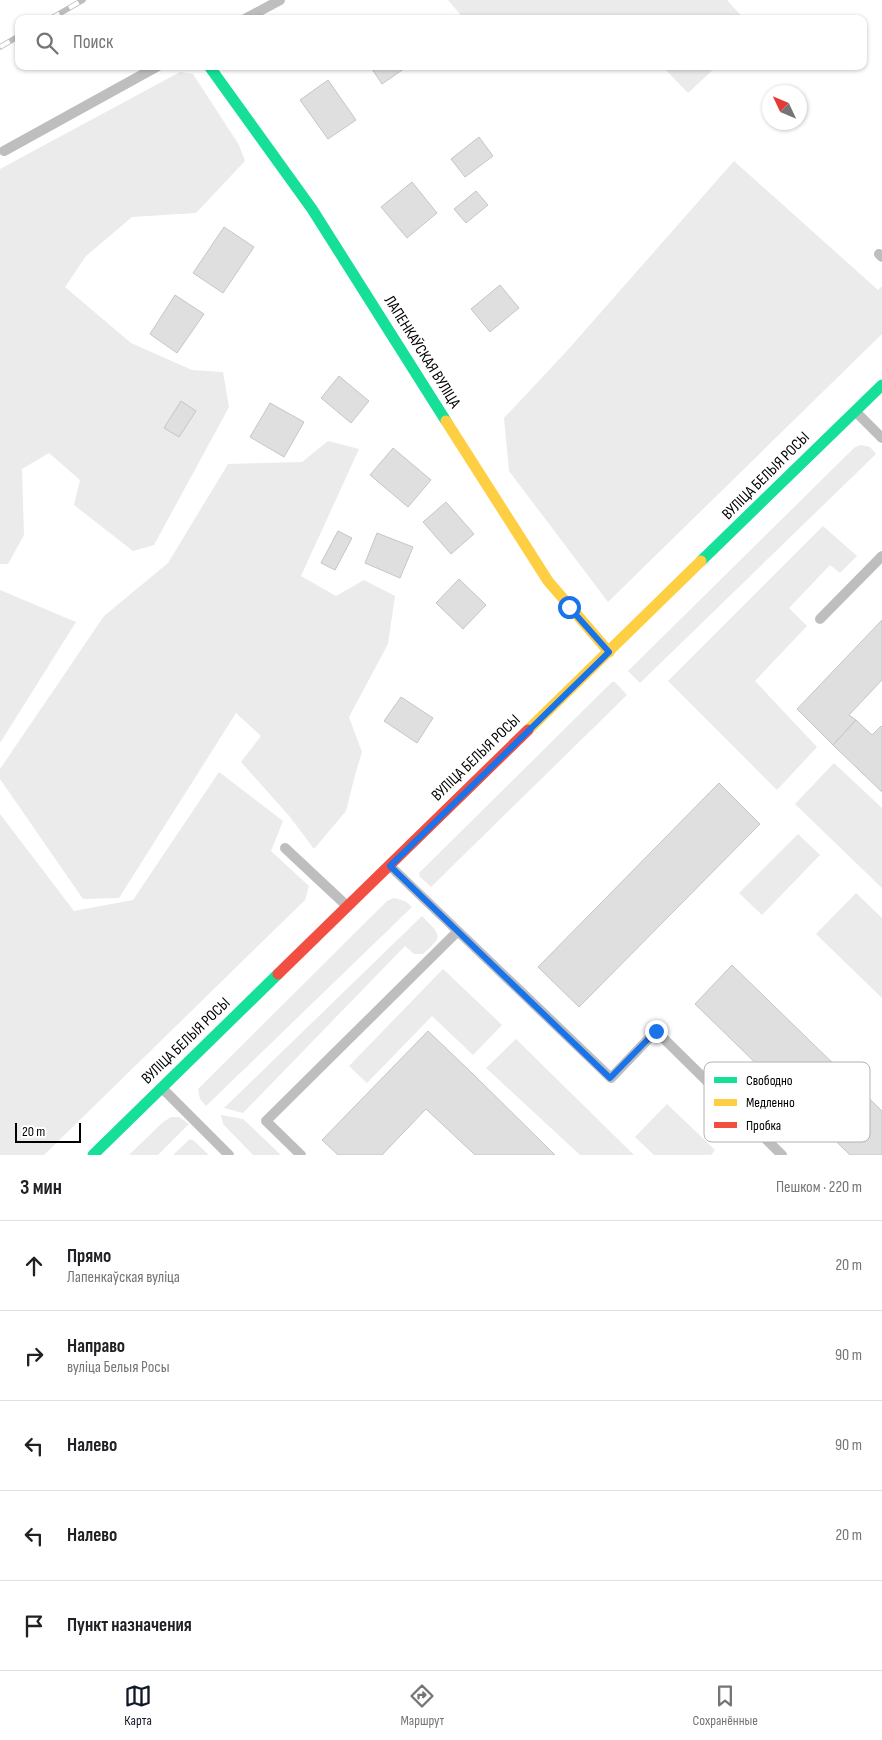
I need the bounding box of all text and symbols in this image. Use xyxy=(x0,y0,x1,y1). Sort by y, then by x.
search box xyxy=(15,15,867,70)
icon: search xyxy=(33,29,61,57)
text: Поиск xyxy=(73,31,113,54)
north arrow xyxy=(762,85,807,130)
street label: ЛАПЕНКАЎСКАЯ ВУЛІЦА xyxy=(380,292,464,412)
street label: ВУЛІЦА БЕЛЫЯ РОСЫ xyxy=(718,428,814,524)
route start xyxy=(558,596,581,619)
street label: ВУЛІЦА БЕЛЫЯ РОСЫ xyxy=(428,711,524,805)
street label: ВУЛІЦА БЕЛЫЯ РОСЫ xyxy=(138,994,234,1088)
route end xyxy=(645,1020,668,1043)
legend xyxy=(704,1062,870,1142)
text: Свободно xyxy=(746,1072,793,1089)
text: Медленно xyxy=(746,1094,795,1111)
text: Пробка xyxy=(746,1117,781,1134)
scale bar xyxy=(15,1120,81,1143)
text: 20 m xyxy=(22,1123,45,1140)
text: 3 мин xyxy=(20,1175,62,1200)
text: Пешком · 220 m xyxy=(776,1178,862,1197)
text: Прямо xyxy=(67,1245,111,1268)
icon: ahead xyxy=(20,1252,48,1280)
text: 20 m xyxy=(835,1256,862,1275)
text: Лапенкаўская вуліца xyxy=(67,1268,180,1287)
text: Направо xyxy=(67,1335,125,1358)
icon: right xyxy=(20,1342,48,1370)
text: 90 m xyxy=(835,1346,862,1365)
text: вуліца Белыя Росы xyxy=(67,1358,169,1377)
icon: left xyxy=(20,1432,48,1460)
text: Налево xyxy=(67,1434,117,1457)
text: 90 m xyxy=(835,1436,862,1455)
icon: left xyxy=(20,1522,48,1550)
text: Налево xyxy=(67,1524,117,1547)
text: 20 m xyxy=(835,1526,862,1545)
icon: arrive xyxy=(20,1612,48,1640)
text: Пункт назначения xyxy=(67,1614,192,1637)
tab: Карта xyxy=(124,1682,152,1729)
tab: Маршрут xyxy=(400,1682,444,1729)
tab: Сохранённые xyxy=(693,1682,758,1729)

